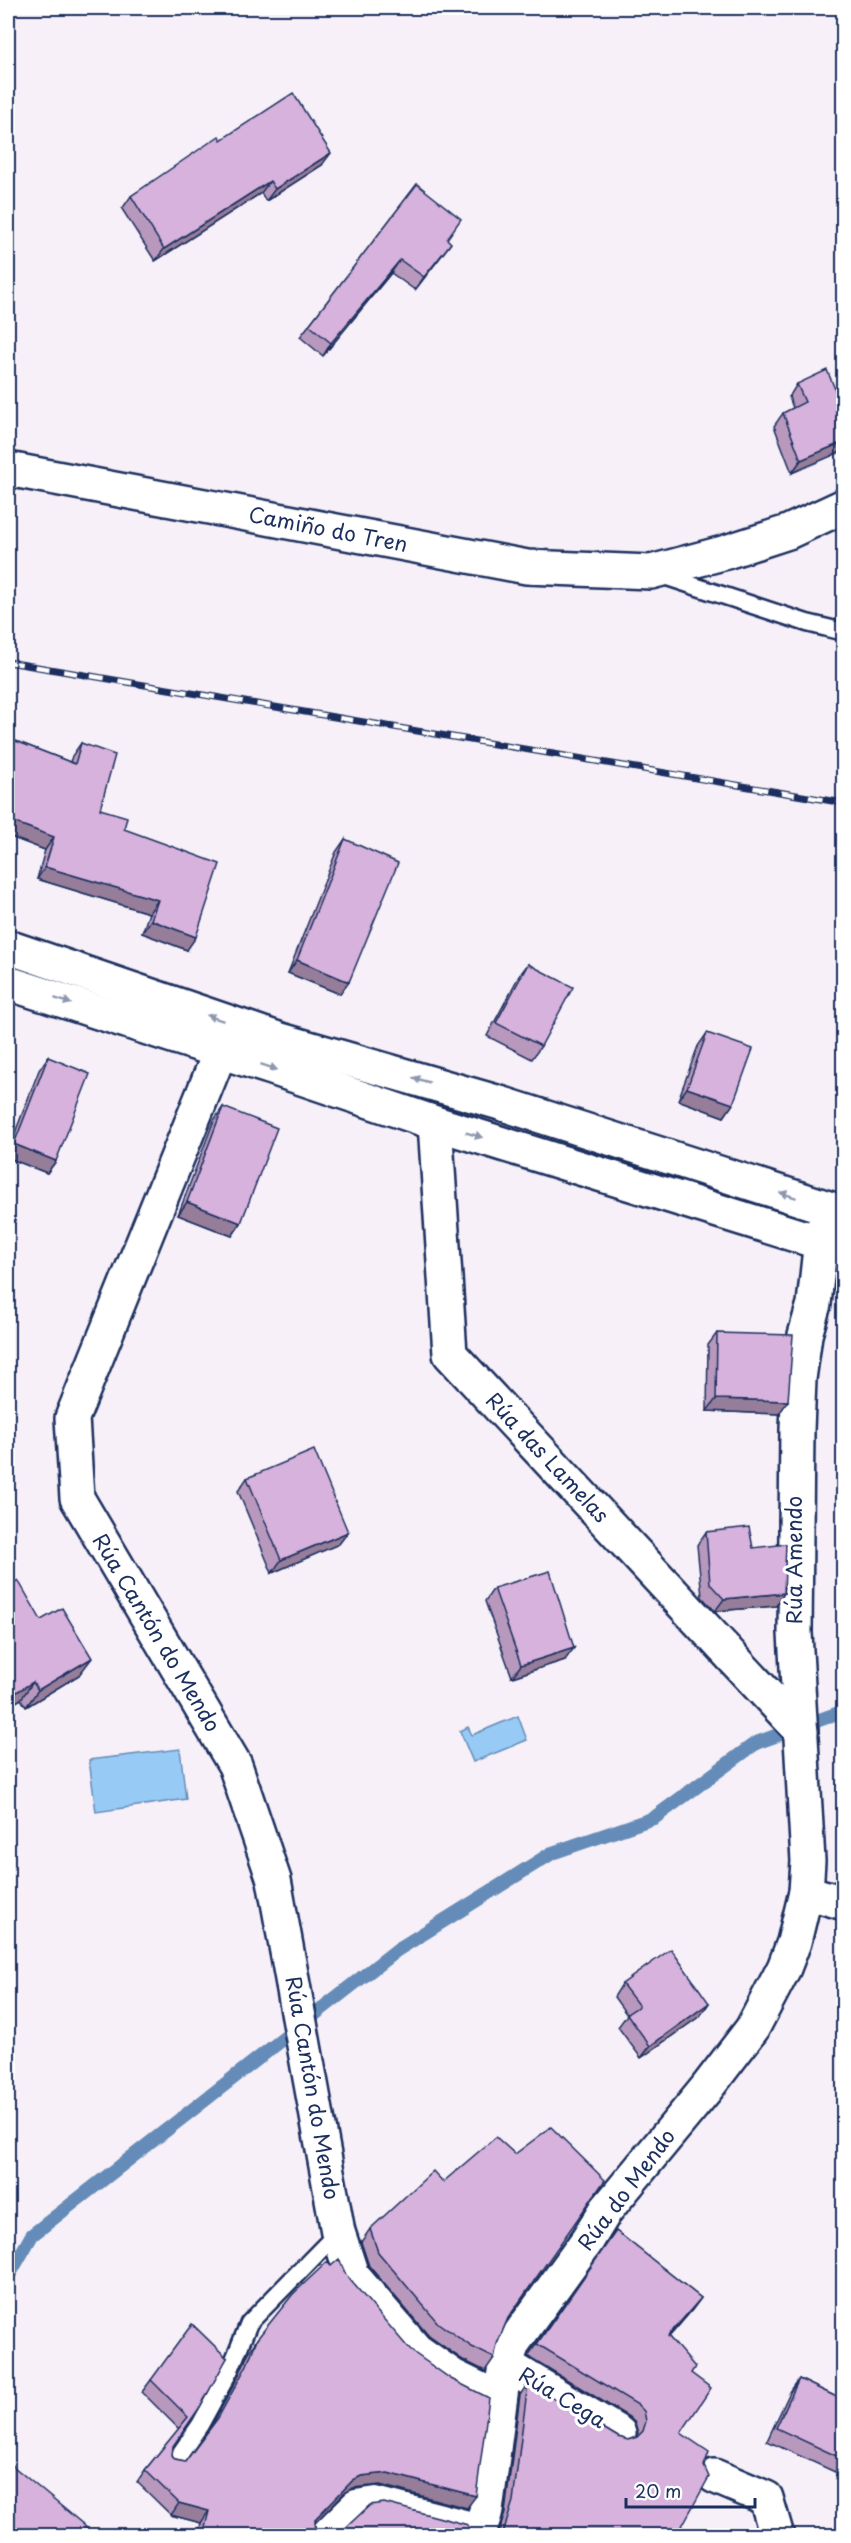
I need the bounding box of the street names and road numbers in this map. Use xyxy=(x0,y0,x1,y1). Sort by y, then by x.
street label: Camiño do Tren xyxy=(246,497,411,559)
street label: Rúa das Lamelas xyxy=(479,1384,617,1529)
street label: Rúa Amendo xyxy=(777,1496,809,1624)
street label: Rúa Cantón do Mendo xyxy=(86,1527,230,1737)
street label: Rúa Cantón do Mendo xyxy=(279,1973,349,2202)
street label: Rúa do Mendo xyxy=(569,2121,682,2257)
street label: Rúa Cega xyxy=(513,2358,613,2435)

